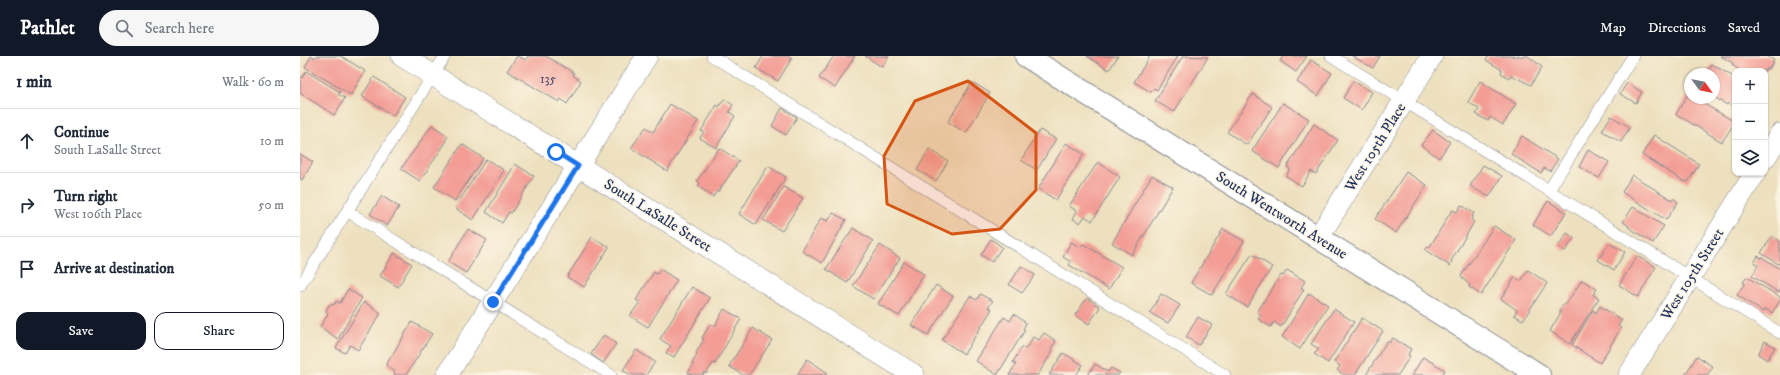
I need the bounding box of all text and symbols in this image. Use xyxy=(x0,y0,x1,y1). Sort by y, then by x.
search box xyxy=(99,10,379,46)
text: Pathlet xyxy=(20,17,75,40)
icon: search xyxy=(113,17,135,39)
text: Search here xyxy=(145,19,214,38)
text: Map xyxy=(1600,19,1626,37)
text: Directions xyxy=(1648,19,1706,37)
text: Saved xyxy=(1728,19,1760,37)
north arrow xyxy=(1684,68,1720,104)
map controls xyxy=(1732,68,1768,176)
button: + xyxy=(1732,68,1768,104)
text: 1 min xyxy=(16,71,52,93)
house number: 135 xyxy=(540,71,557,87)
text: Walk · 60 m xyxy=(222,74,284,90)
street label: West 105th Place xyxy=(1340,99,1410,196)
button: − xyxy=(1732,104,1768,140)
text: Continue xyxy=(54,123,109,142)
icon: ahead xyxy=(16,130,38,152)
text: 10 m xyxy=(260,133,284,149)
button: layers xyxy=(1732,140,1768,176)
text: South LaSalle Street xyxy=(54,142,161,158)
route start xyxy=(547,143,565,161)
street label: South Wentworth Avenue xyxy=(1212,167,1351,264)
street label: South LaSalle Street xyxy=(600,175,715,256)
text: Turn right xyxy=(54,187,117,206)
icon: right xyxy=(16,194,38,216)
text: 50 m xyxy=(258,197,284,213)
text: West 106th Place xyxy=(54,206,142,222)
street label: West 105th Street xyxy=(1656,225,1728,325)
icon: arrive xyxy=(16,258,38,280)
text: Arrive at destination xyxy=(54,259,174,278)
route end xyxy=(484,293,502,311)
button: Save xyxy=(16,312,146,350)
button: Share xyxy=(154,312,284,350)

